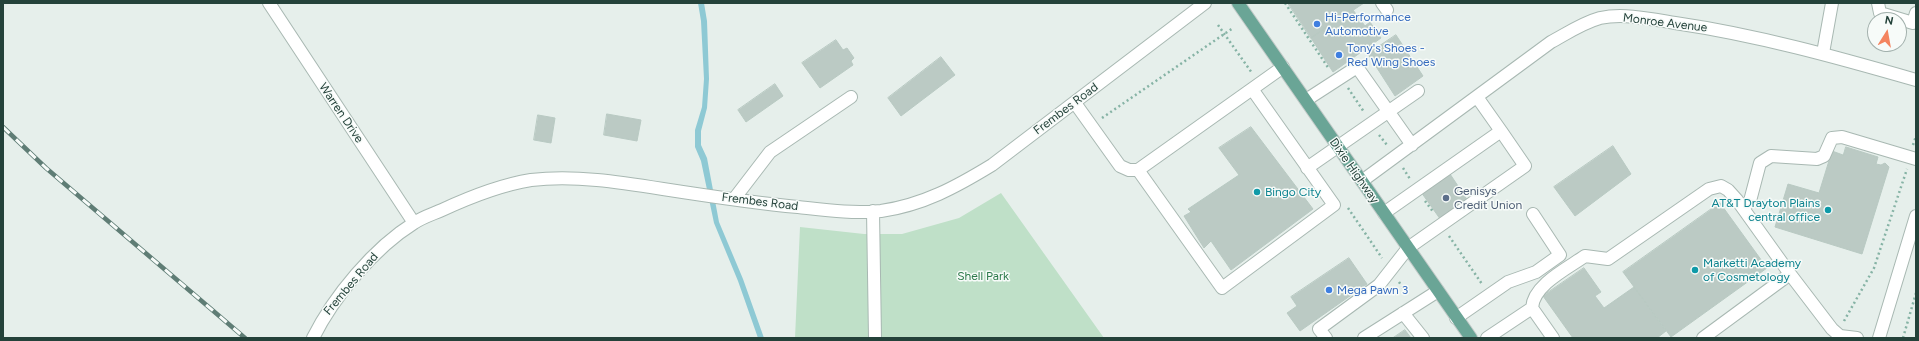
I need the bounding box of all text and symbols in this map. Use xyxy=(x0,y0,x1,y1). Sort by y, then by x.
place label: Hi-Performance Automotive xyxy=(1325,10,1411,38)
street label: Monroe Avenue xyxy=(1622,11,1708,35)
north arrow xyxy=(1867,12,1907,52)
text: N xyxy=(1884,14,1895,28)
marker: Hi-Performance Automotive xyxy=(1312,19,1322,29)
place label: Tony's Shoes - Red Wing Shoes xyxy=(1347,41,1435,69)
marker: Tony's Shoes - Red Wing Shoes xyxy=(1334,50,1344,60)
street label: Warren Drive xyxy=(316,80,366,146)
street label: Frembes Road xyxy=(1031,80,1101,138)
street label: Dixie Highway xyxy=(1326,136,1382,206)
place label: Genisys Credit Union xyxy=(1454,184,1522,212)
place label: Bingo City xyxy=(1265,185,1321,199)
marker: Bingo City xyxy=(1252,187,1262,197)
street label: Frembes Road xyxy=(721,190,799,214)
marker: Genisys Credit Union xyxy=(1441,193,1451,203)
place label: AT&T Drayton Plains central office xyxy=(1712,196,1820,224)
marker: AT&T Drayton Plains central office xyxy=(1823,205,1833,215)
street label: Frembes Road xyxy=(321,250,381,318)
place label: Marketti Academy of Cosmetology xyxy=(1703,256,1801,284)
marker: Marketti Academy of Cosmetology xyxy=(1690,265,1700,275)
park label: Shell Park xyxy=(957,269,1009,283)
place label: Mega Pawn 3 xyxy=(1337,283,1408,297)
marker: Mega Pawn 3 xyxy=(1324,285,1334,295)

